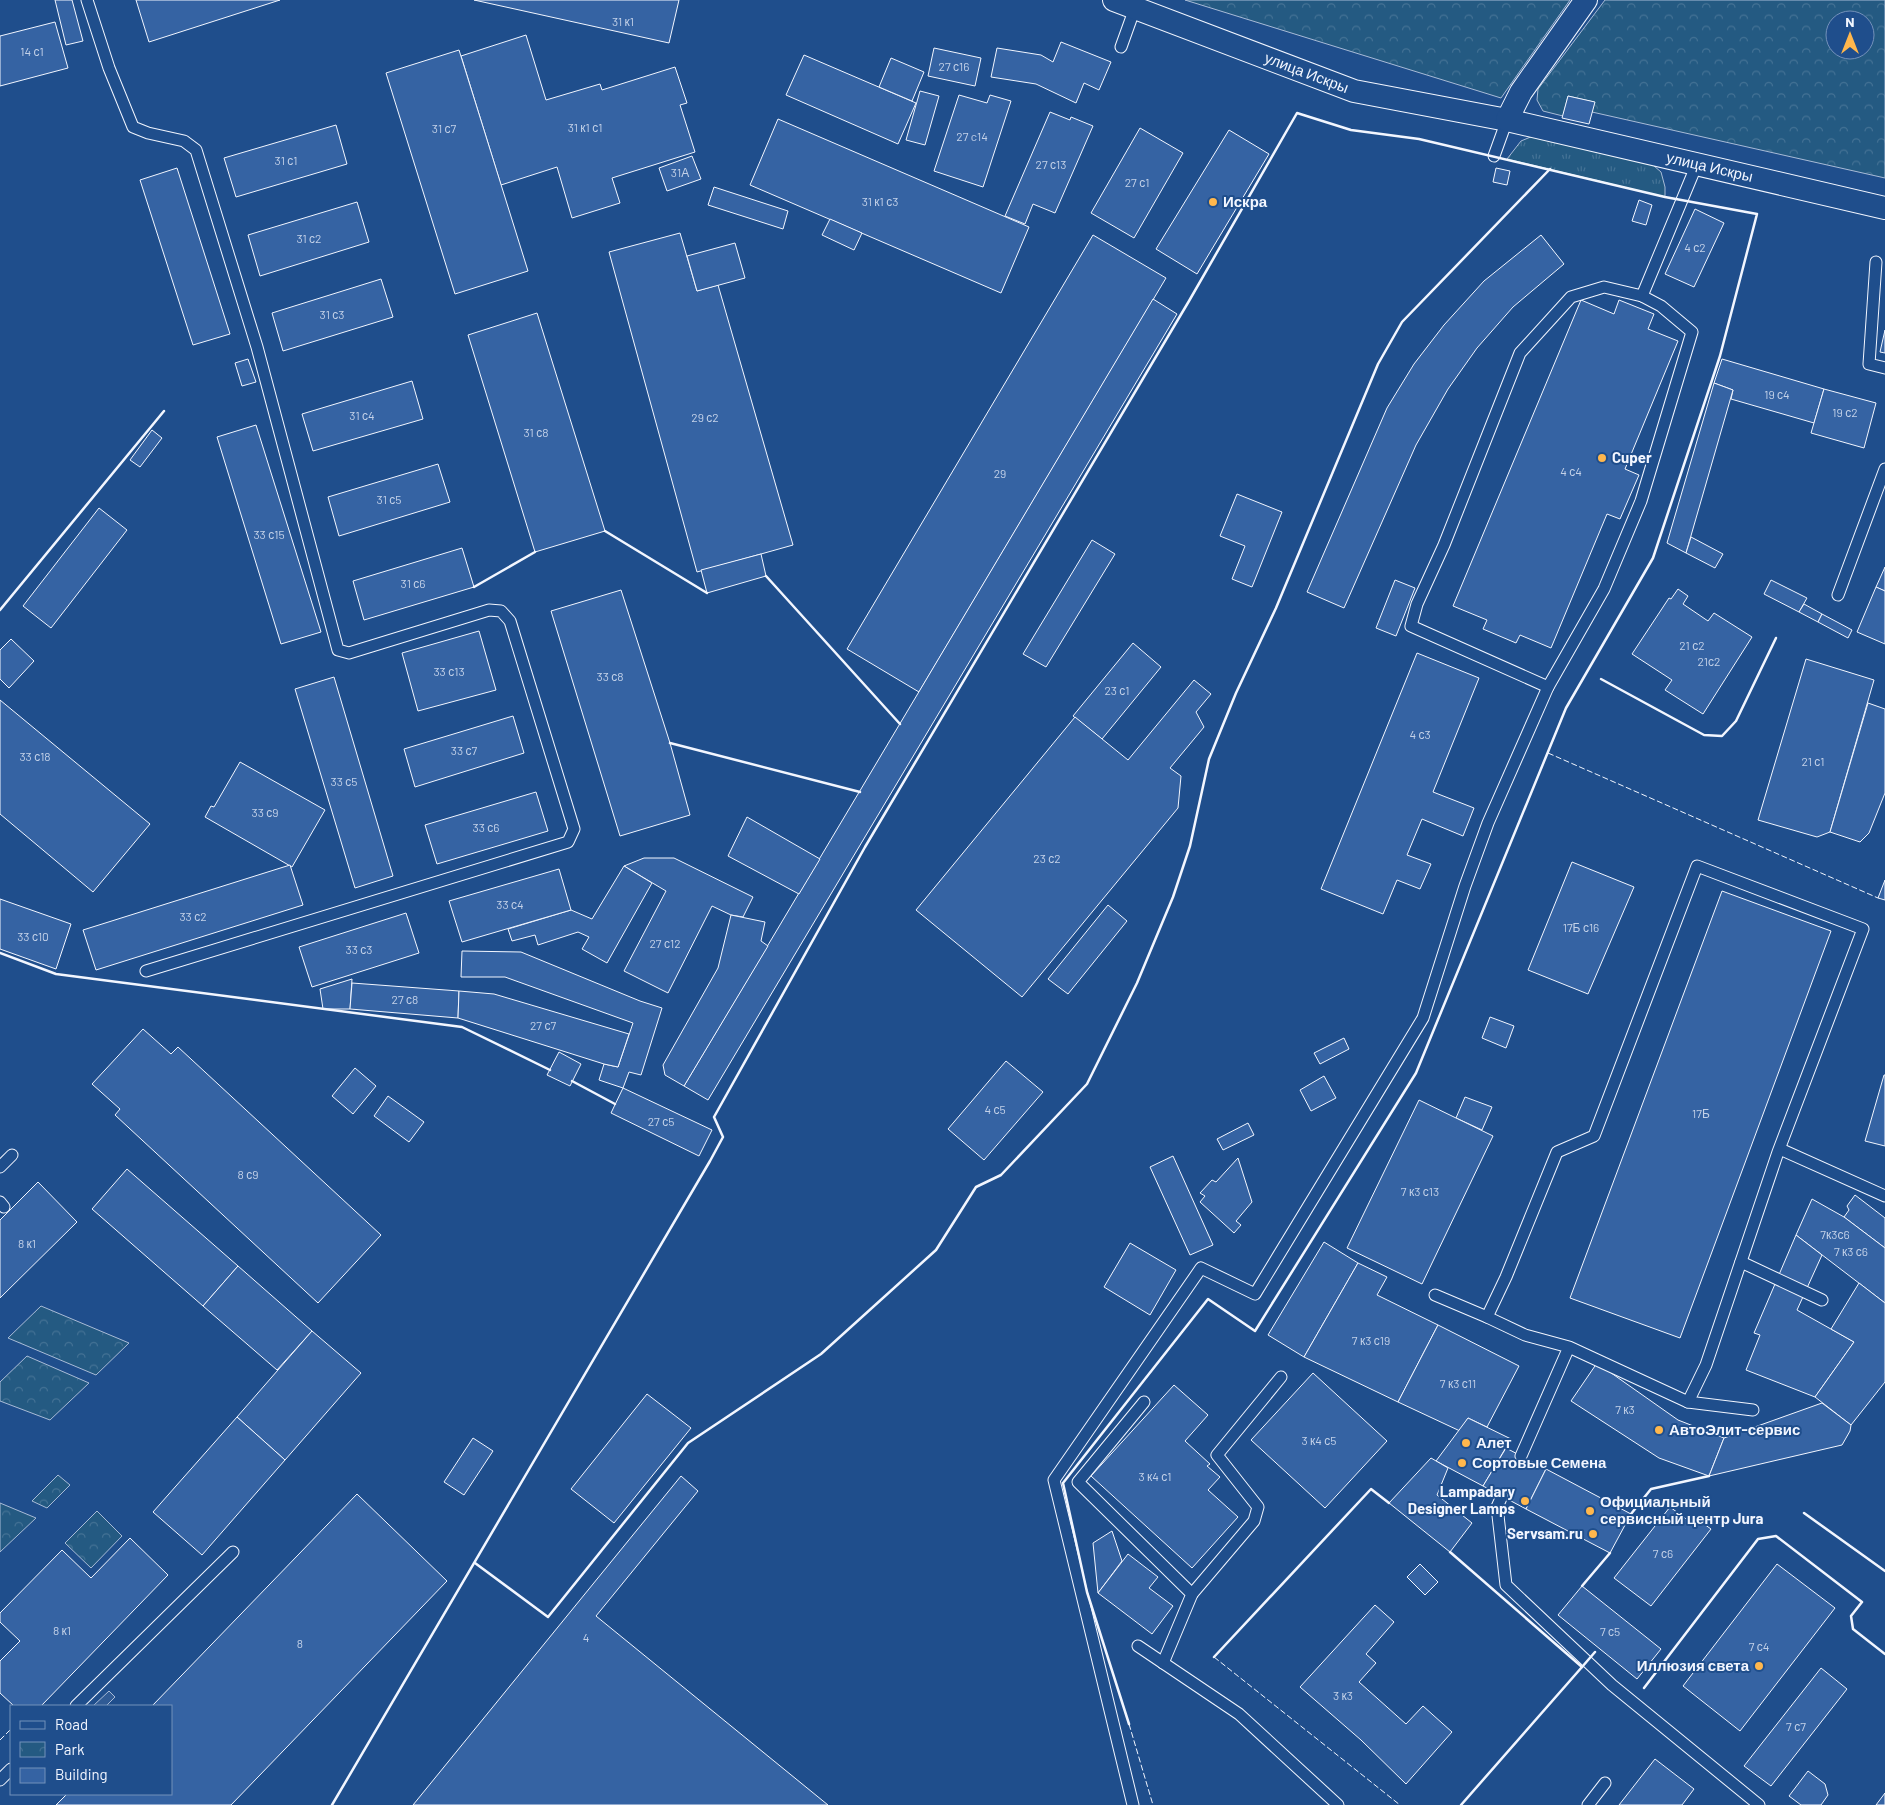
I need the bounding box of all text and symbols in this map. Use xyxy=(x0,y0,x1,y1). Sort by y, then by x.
north arrow xyxy=(1825,10,1875,60)
text: N xyxy=(1845,13,1855,30)
house number: 31 к1 xyxy=(612,14,634,28)
house number: 14 с1 xyxy=(20,44,44,58)
street label: улица Искры xyxy=(1263,48,1351,96)
house number: 27 с16 xyxy=(939,59,969,73)
house number: 31 к1 с1 xyxy=(568,120,602,134)
house number: 31 с7 xyxy=(432,121,457,135)
house number: 27 c14 xyxy=(956,129,988,143)
street label: улица Искры xyxy=(1665,147,1755,185)
house number: 31 с1 xyxy=(275,153,297,167)
house number: 27 с13 xyxy=(1036,157,1066,171)
house number: 31А xyxy=(671,165,689,179)
house number: 27 с1 xyxy=(1125,175,1149,189)
place label: Искра xyxy=(1223,192,1268,210)
house number: 31 к1 с3 xyxy=(862,194,898,208)
marker: Искра xyxy=(1207,196,1219,208)
house number: 31 с2 xyxy=(296,231,322,245)
house number: 4 с2 xyxy=(1684,240,1706,254)
house number: 31 с3 xyxy=(320,307,344,321)
house number: 19 с4 xyxy=(1764,387,1790,401)
house number: 19 с2 xyxy=(1832,405,1858,419)
house number: 31 с4 xyxy=(349,408,375,422)
house number: 29 с2 xyxy=(691,410,719,424)
house number: 31 с8 xyxy=(524,425,548,439)
place label: Cuper xyxy=(1612,448,1652,466)
marker: Cuper xyxy=(1596,452,1608,464)
house number: 4 с4 xyxy=(1560,464,1582,478)
house number: 29 xyxy=(994,466,1006,480)
house number: 31 с5 xyxy=(377,492,401,506)
house number: 33 с15 xyxy=(253,527,285,541)
house number: 31 с6 xyxy=(401,576,425,590)
house number: 21 с2 xyxy=(1679,638,1705,652)
house number: 21с2 xyxy=(1698,654,1720,668)
house number: 33 с13 xyxy=(433,664,465,678)
house number: 33 с8 xyxy=(596,669,624,683)
house number: 23 с1 xyxy=(1104,683,1130,697)
house number: 4 с3 xyxy=(1409,727,1431,741)
house number: 33 с7 xyxy=(451,743,478,757)
house number: 33 с18 xyxy=(19,749,51,763)
house number: 21 с1 xyxy=(1801,754,1825,768)
house number: 33 с5 xyxy=(331,774,357,788)
house number: 33 с9 xyxy=(251,805,279,819)
house number: 33 с6 xyxy=(473,820,499,834)
house number: 23 с2 xyxy=(1033,851,1061,865)
house number: 33 с4 xyxy=(496,897,524,911)
house number: 33 с2 xyxy=(179,909,207,923)
house number: 17Б с16 xyxy=(1563,920,1599,934)
house number: 33 с10 xyxy=(17,929,49,943)
house number: 27 с12 xyxy=(649,936,681,950)
house number: 33 с3 xyxy=(346,942,372,956)
house number: 27 с8 xyxy=(392,992,418,1006)
house number: 27 с7 xyxy=(530,1018,556,1032)
house number: 4 с5 xyxy=(984,1102,1006,1116)
house number: 17Б xyxy=(1692,1106,1710,1120)
house number: 27 с5 xyxy=(648,1114,674,1128)
house number: 8 с9 xyxy=(238,1167,258,1181)
house number: 7 к3 с13 xyxy=(1401,1184,1439,1198)
house number: 7к3с6 xyxy=(1820,1227,1850,1241)
house number: 8 к1 xyxy=(18,1236,36,1250)
house number: 7 к3 с6 xyxy=(1834,1244,1868,1258)
house number: 7 к3 с19 xyxy=(1352,1333,1390,1347)
house number: 7 к3 с11 xyxy=(1440,1376,1476,1390)
house number: 7 к3 xyxy=(1615,1402,1635,1416)
place label: АвтоЭлит-сервис xyxy=(1669,1420,1800,1438)
marker: АвтоЭлит-сервис xyxy=(1653,1424,1665,1436)
house number: 3 к4 с5 xyxy=(1301,1433,1337,1447)
place label: Алет xyxy=(1476,1433,1512,1451)
marker: Алет xyxy=(1460,1437,1472,1449)
place label: Сортовые Семена xyxy=(1472,1453,1607,1471)
marker: Сортовые Семена xyxy=(1456,1457,1468,1469)
house number: 3 к4 с1 xyxy=(1138,1469,1172,1483)
place label: Lampadary Designer Lamps xyxy=(1408,1482,1515,1517)
place label: Официальный сервисный центр Jura xyxy=(1600,1492,1763,1527)
marker: Lampadary Designer Lamps xyxy=(1519,1495,1531,1507)
marker: Официальный сервисный центр Jura xyxy=(1584,1505,1596,1517)
place label: Servsam.ru xyxy=(1507,1524,1583,1542)
marker: Servsam.ru xyxy=(1587,1528,1599,1540)
house number: 7 с6 xyxy=(1653,1546,1673,1560)
house number: 8 к1 xyxy=(53,1623,71,1637)
house number: 7 с5 xyxy=(1600,1624,1620,1638)
house number: 4 xyxy=(583,1630,589,1644)
house number: 8 xyxy=(297,1636,303,1650)
house number: 7 с4 xyxy=(1749,1639,1769,1653)
place label: Иллюзия света xyxy=(1637,1656,1750,1674)
marker: Иллюзия света xyxy=(1753,1660,1765,1672)
house number: 3 к3 xyxy=(1333,1688,1353,1702)
legend xyxy=(10,1705,172,1795)
text: Road xyxy=(55,1715,88,1733)
house number: 7 с7 xyxy=(1786,1719,1806,1733)
text: Park xyxy=(55,1740,85,1758)
text: Building xyxy=(55,1765,108,1783)

